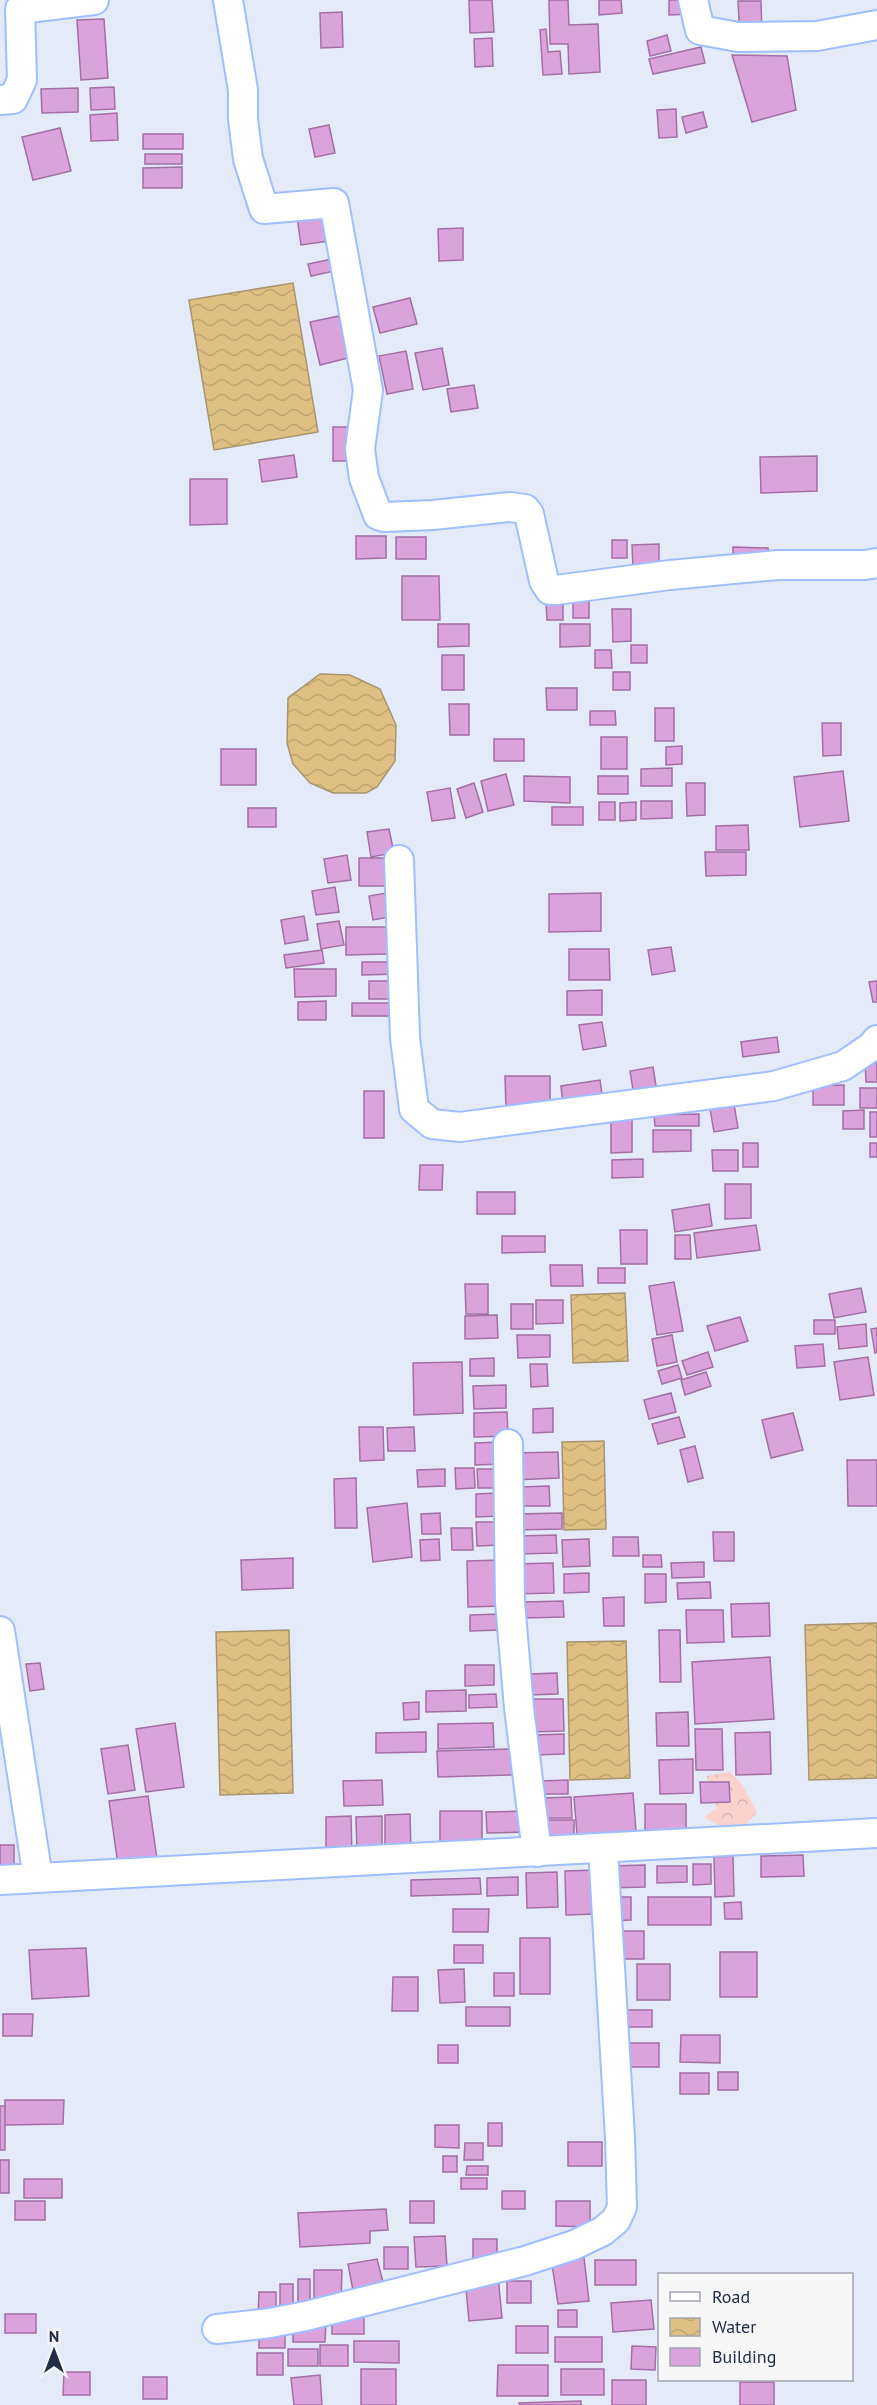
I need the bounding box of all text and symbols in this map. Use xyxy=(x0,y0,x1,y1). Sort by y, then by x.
legend xyxy=(658,2273,853,2381)
text: Road xyxy=(712,2285,750,2308)
text: Water xyxy=(712,2315,756,2338)
north arrow xyxy=(24,2321,84,2381)
text: N xyxy=(49,2326,59,2346)
text: Building xyxy=(712,2345,776,2368)

